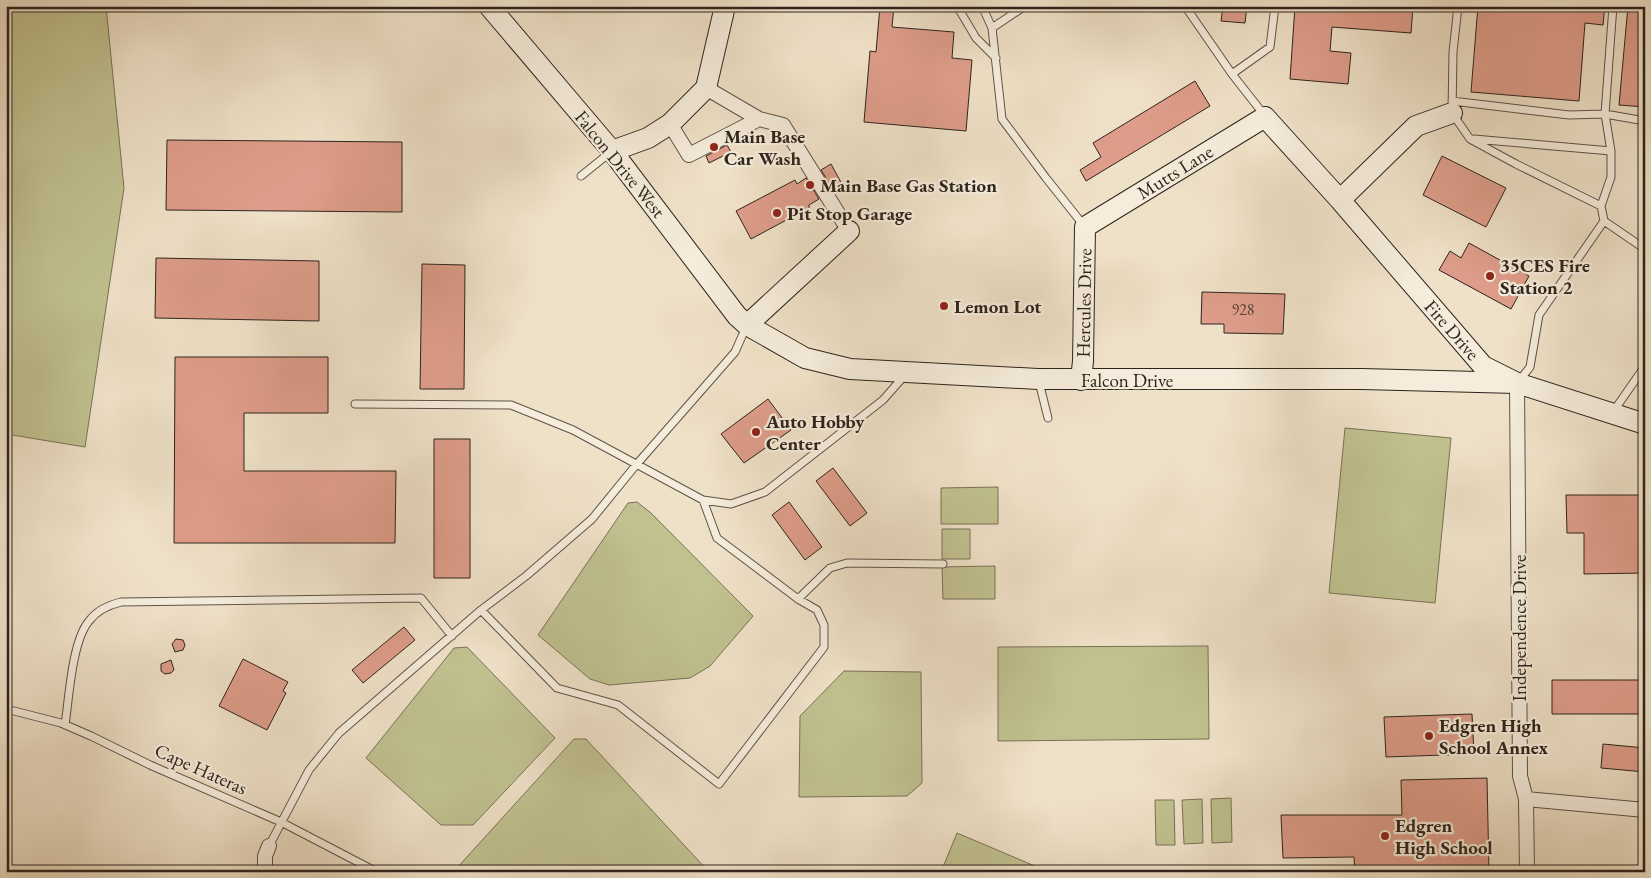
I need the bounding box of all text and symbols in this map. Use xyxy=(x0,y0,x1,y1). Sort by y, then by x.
street label: Falcon Drive West xyxy=(569,105,671,223)
place label: Main Base Car Wash xyxy=(724,124,805,171)
street label: Mutts Lane xyxy=(1132,139,1218,205)
marker: Main Base Car Wash xyxy=(708,141,720,153)
place label: Main Base Gas Station xyxy=(820,173,997,198)
marker: Main Base Gas Station xyxy=(804,179,816,191)
place label: Pit Stop Garage xyxy=(787,201,912,226)
marker: Pit Stop Garage xyxy=(771,207,783,219)
street label: Hercules Drive xyxy=(1071,248,1097,358)
place label: 35CES Fire Station 2 xyxy=(1500,253,1590,300)
marker: 35CES Fire Station 2 xyxy=(1484,270,1496,282)
place label: Lemon Lot xyxy=(954,294,1042,319)
street label: Fire Drive xyxy=(1419,294,1485,366)
house number: 928 xyxy=(1231,299,1255,320)
marker: Lemon Lot xyxy=(938,300,950,312)
street label: Falcon Drive xyxy=(1081,368,1173,393)
place label: Auto Hobby Center xyxy=(765,409,865,456)
marker: Auto Hobby Center xyxy=(750,426,762,438)
street label: Independence Drive xyxy=(1507,554,1532,702)
place label: Edgren High School Annex xyxy=(1439,713,1548,760)
marker: Edgren High School Annex xyxy=(1423,730,1435,742)
street label: Cape Hateras xyxy=(151,738,251,800)
place label: Edgren High School xyxy=(1395,813,1493,860)
marker: Edgren High School xyxy=(1379,830,1391,842)

